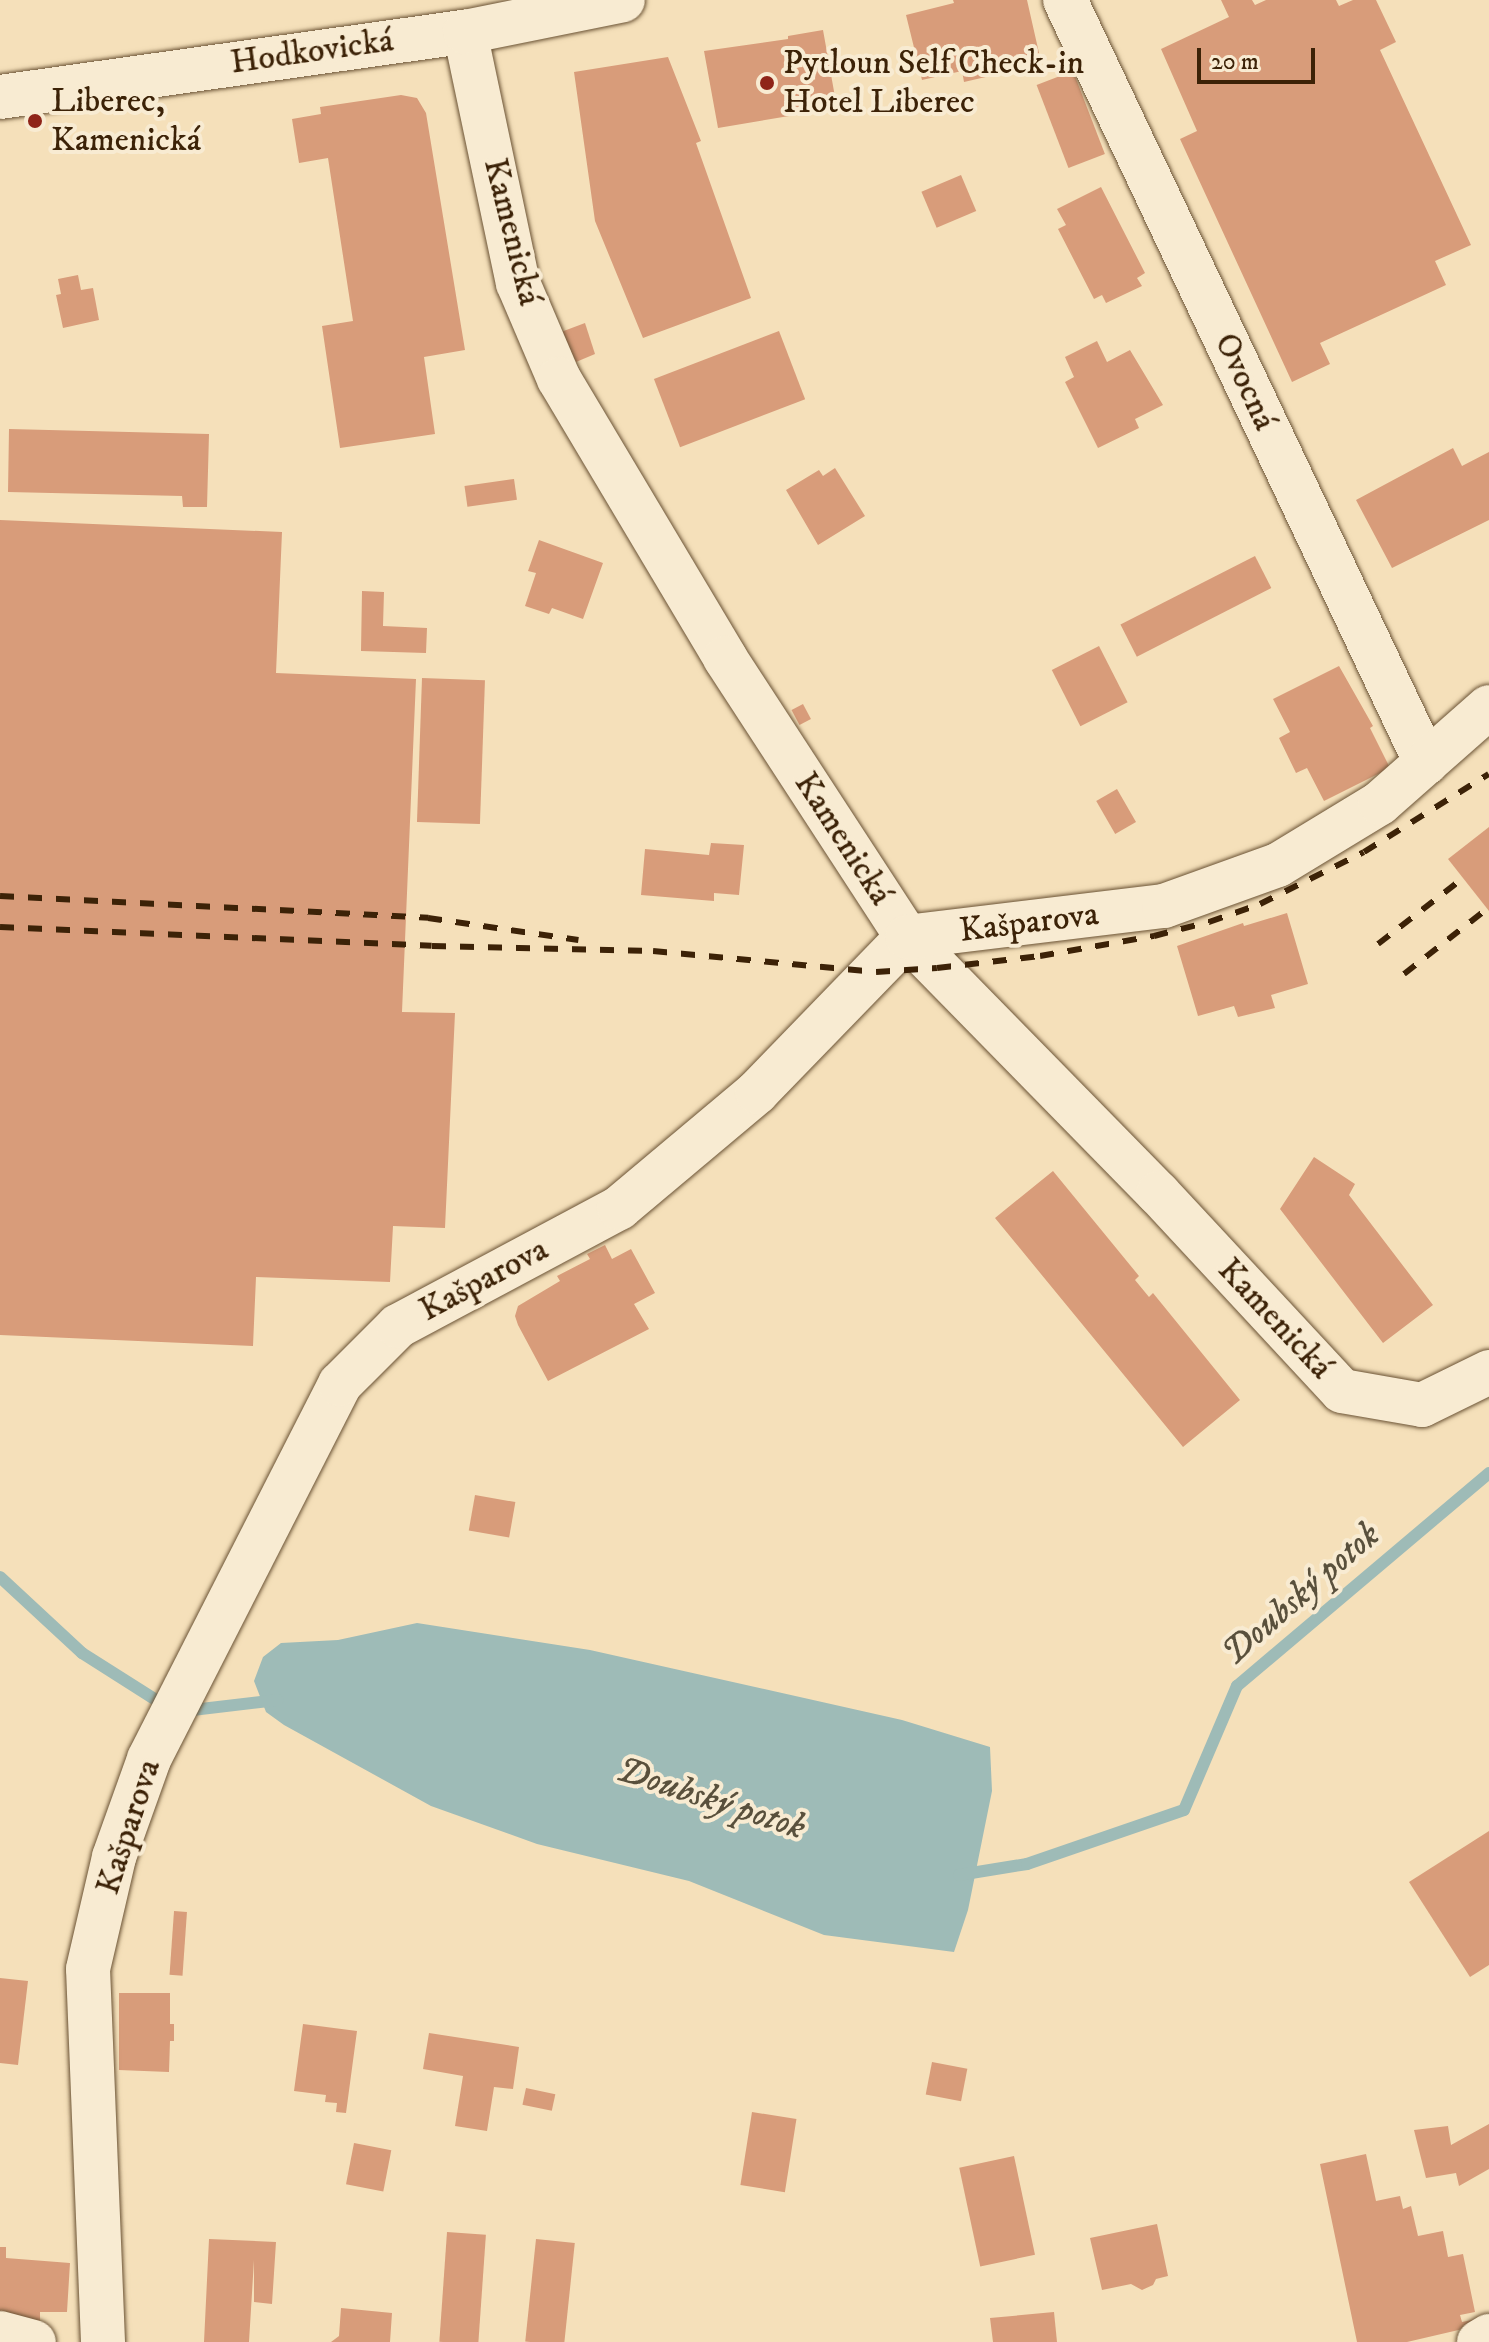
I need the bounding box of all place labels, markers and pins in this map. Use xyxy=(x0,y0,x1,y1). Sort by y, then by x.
place label: Pytloun Self Check-in Hotel Liberec xyxy=(783,43,1084,122)
marker: Pytloun Self Check-in Hotel Liberec xyxy=(758,74,776,92)
place label: Liberec, Kamenická xyxy=(51,81,201,160)
marker: Liberec, Kamenická xyxy=(26,112,44,130)

